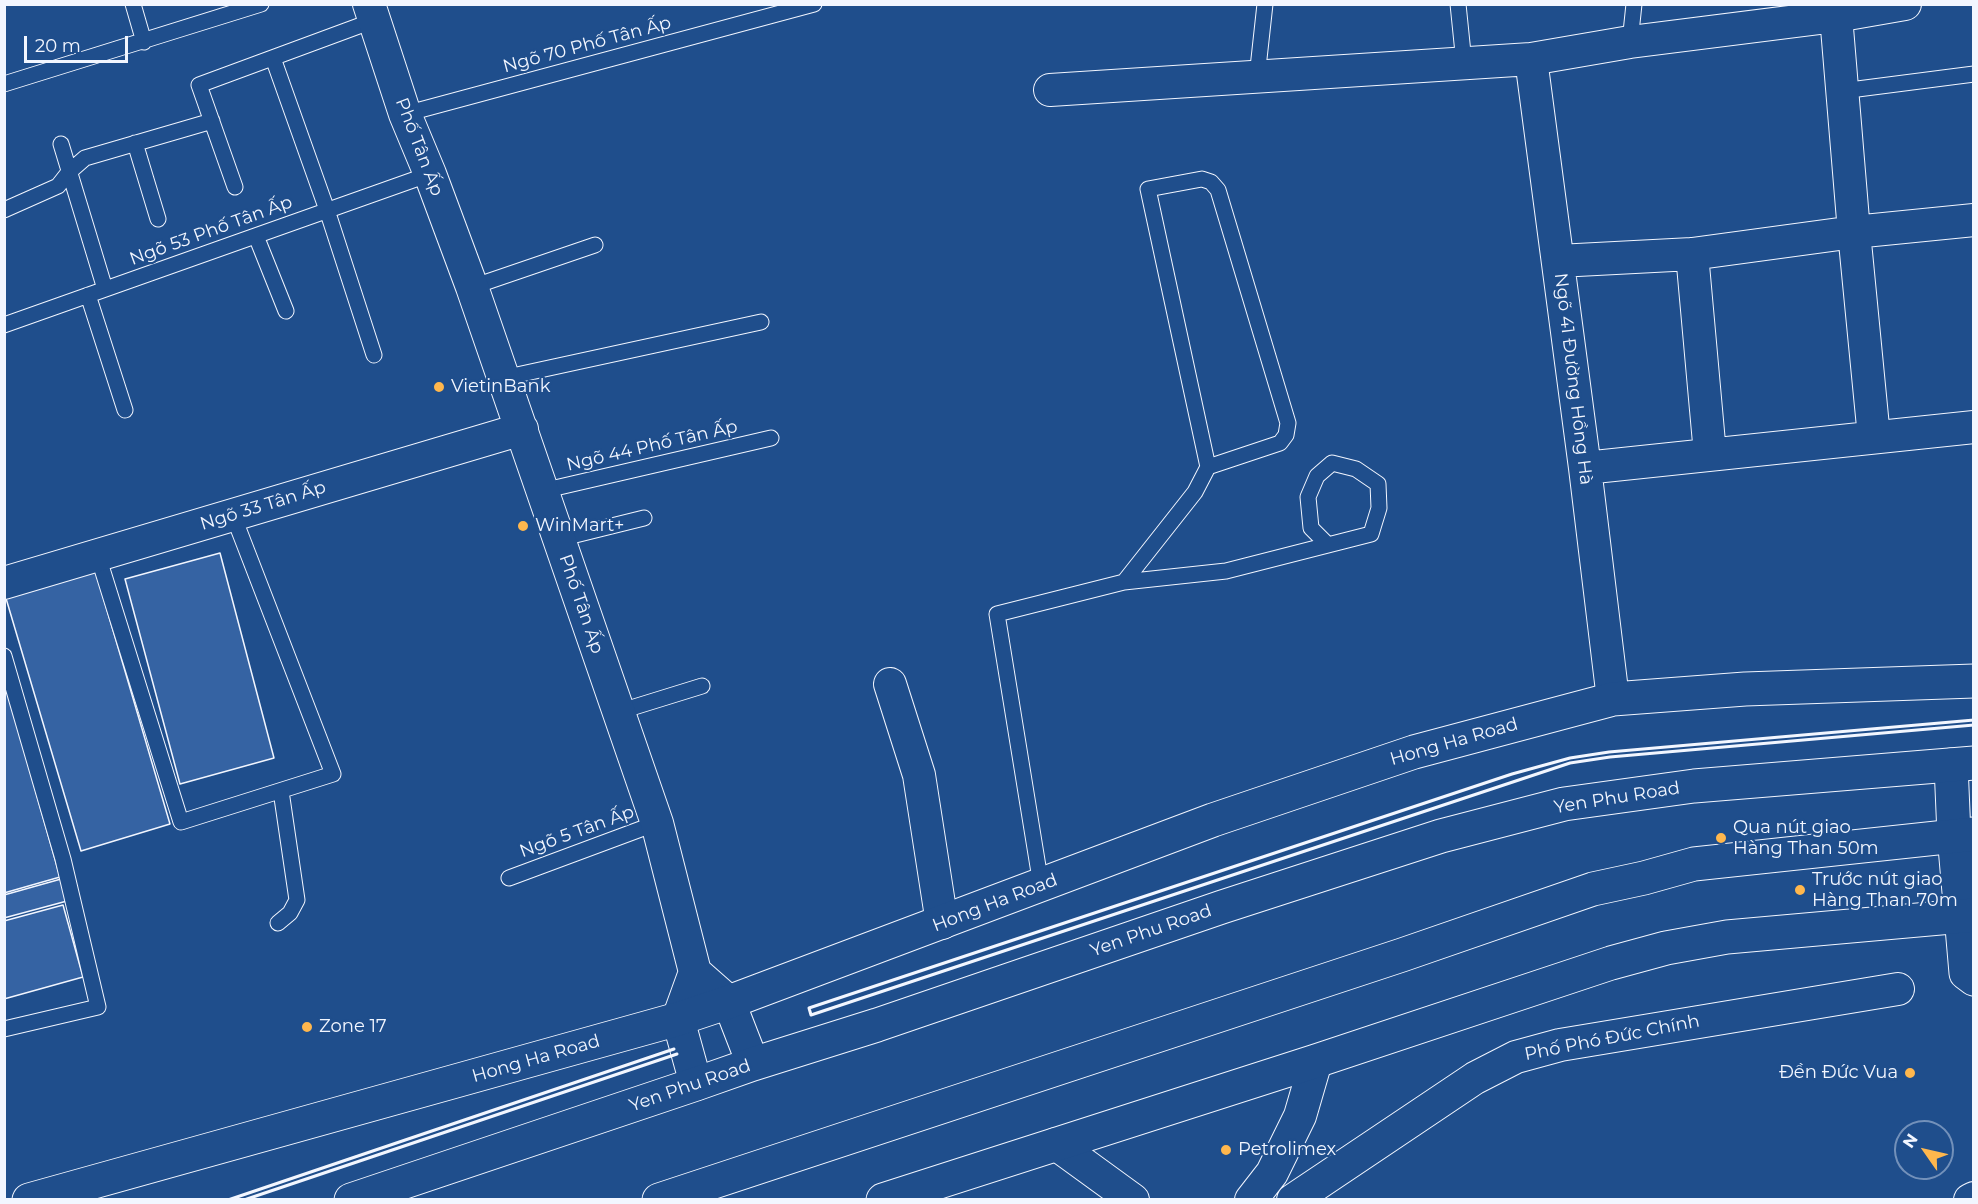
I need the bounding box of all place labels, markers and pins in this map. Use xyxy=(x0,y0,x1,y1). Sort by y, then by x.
place label: VietinBank xyxy=(451,376,550,398)
marker: VietinBank xyxy=(432,380,446,394)
place label: WinMart+ xyxy=(535,515,624,537)
marker: WinMart+ xyxy=(516,519,530,533)
place label: Qua nút giao Hàng Than 50m xyxy=(1733,817,1879,860)
marker: Qua nút giao Hàng Than 50m xyxy=(1714,831,1728,845)
place label: Trước nút giao Hàng Than 70m xyxy=(1812,869,1958,912)
marker: Trước nút giao Hàng Than 70m xyxy=(1793,883,1807,897)
place label: Zone 17 xyxy=(319,1016,387,1038)
marker: Zone 17 xyxy=(300,1020,314,1034)
place label: Đền Đức Vua xyxy=(1779,1062,1898,1084)
marker: Đền Đức Vua xyxy=(1903,1066,1917,1080)
place label: Petrolimex xyxy=(1238,1139,1336,1161)
marker: Petrolimex xyxy=(1219,1143,1233,1157)

